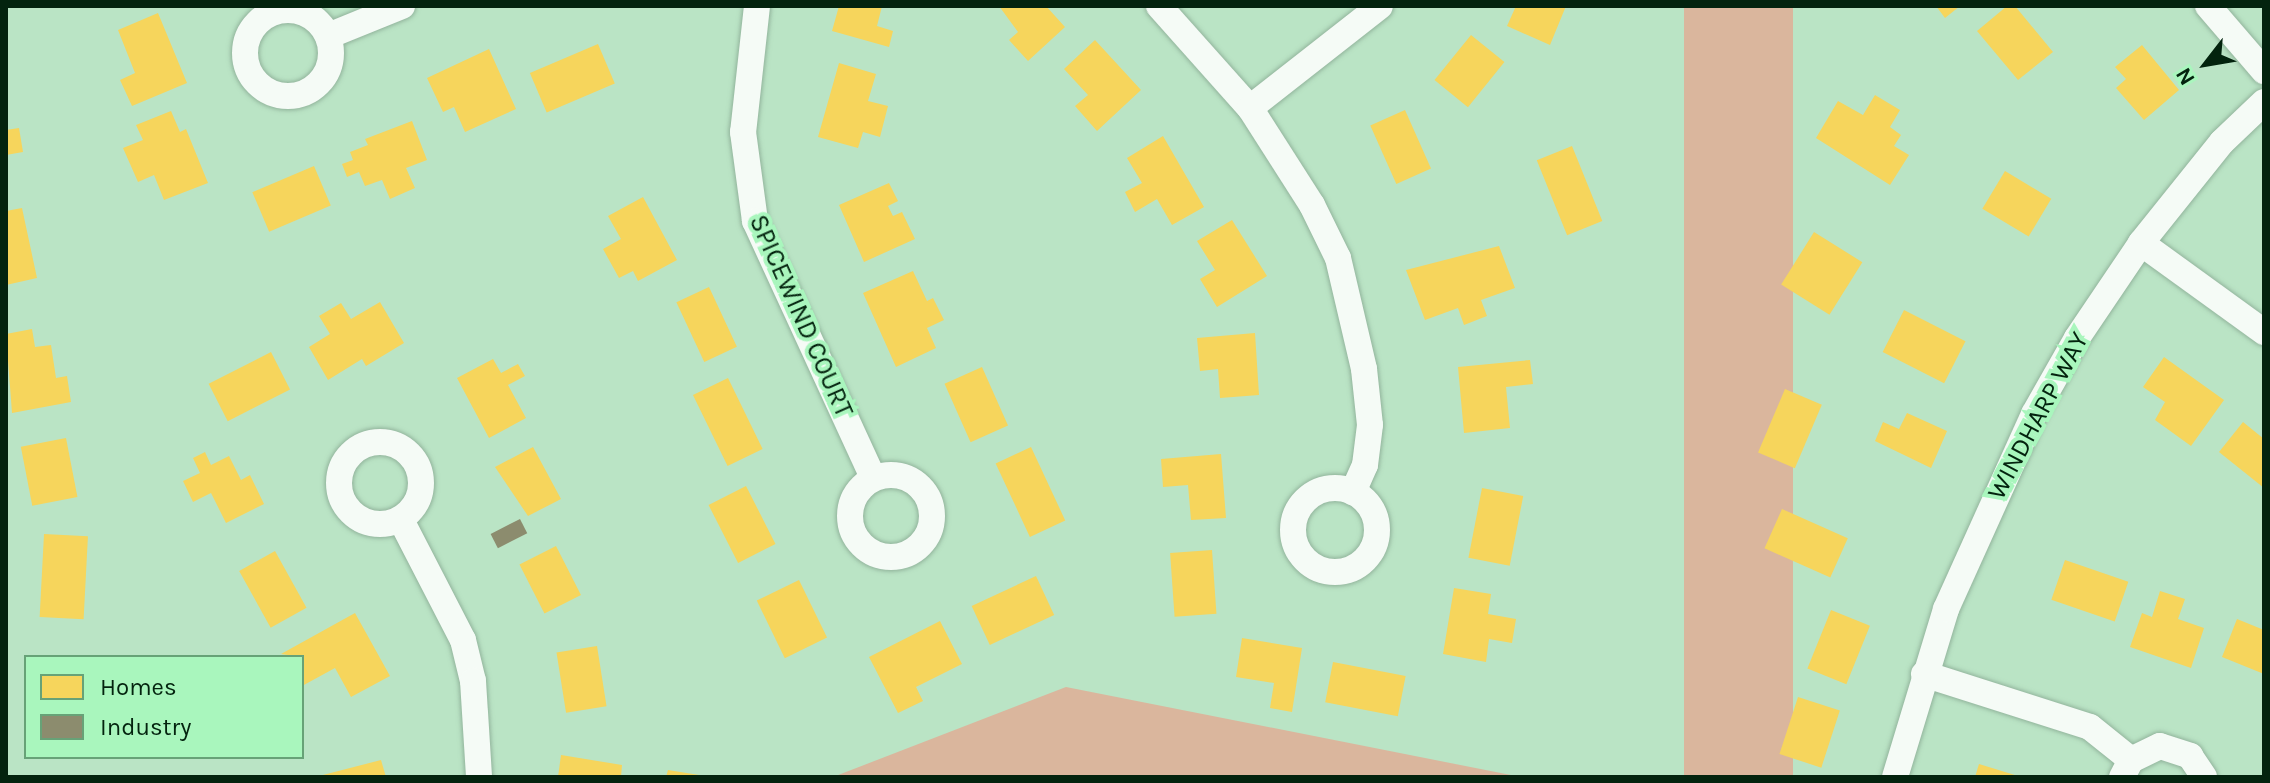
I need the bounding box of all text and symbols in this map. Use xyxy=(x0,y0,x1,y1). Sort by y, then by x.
north arrow xyxy=(2166,24,2246,104)
text: N xyxy=(2170,63,2201,90)
street label: SPICEWIND COURT xyxy=(742,210,860,422)
street label: WINDHARP WAY xyxy=(1981,327,2095,505)
legend xyxy=(24,655,304,759)
text: Homes xyxy=(100,673,177,701)
text: Industry xyxy=(100,713,191,741)

